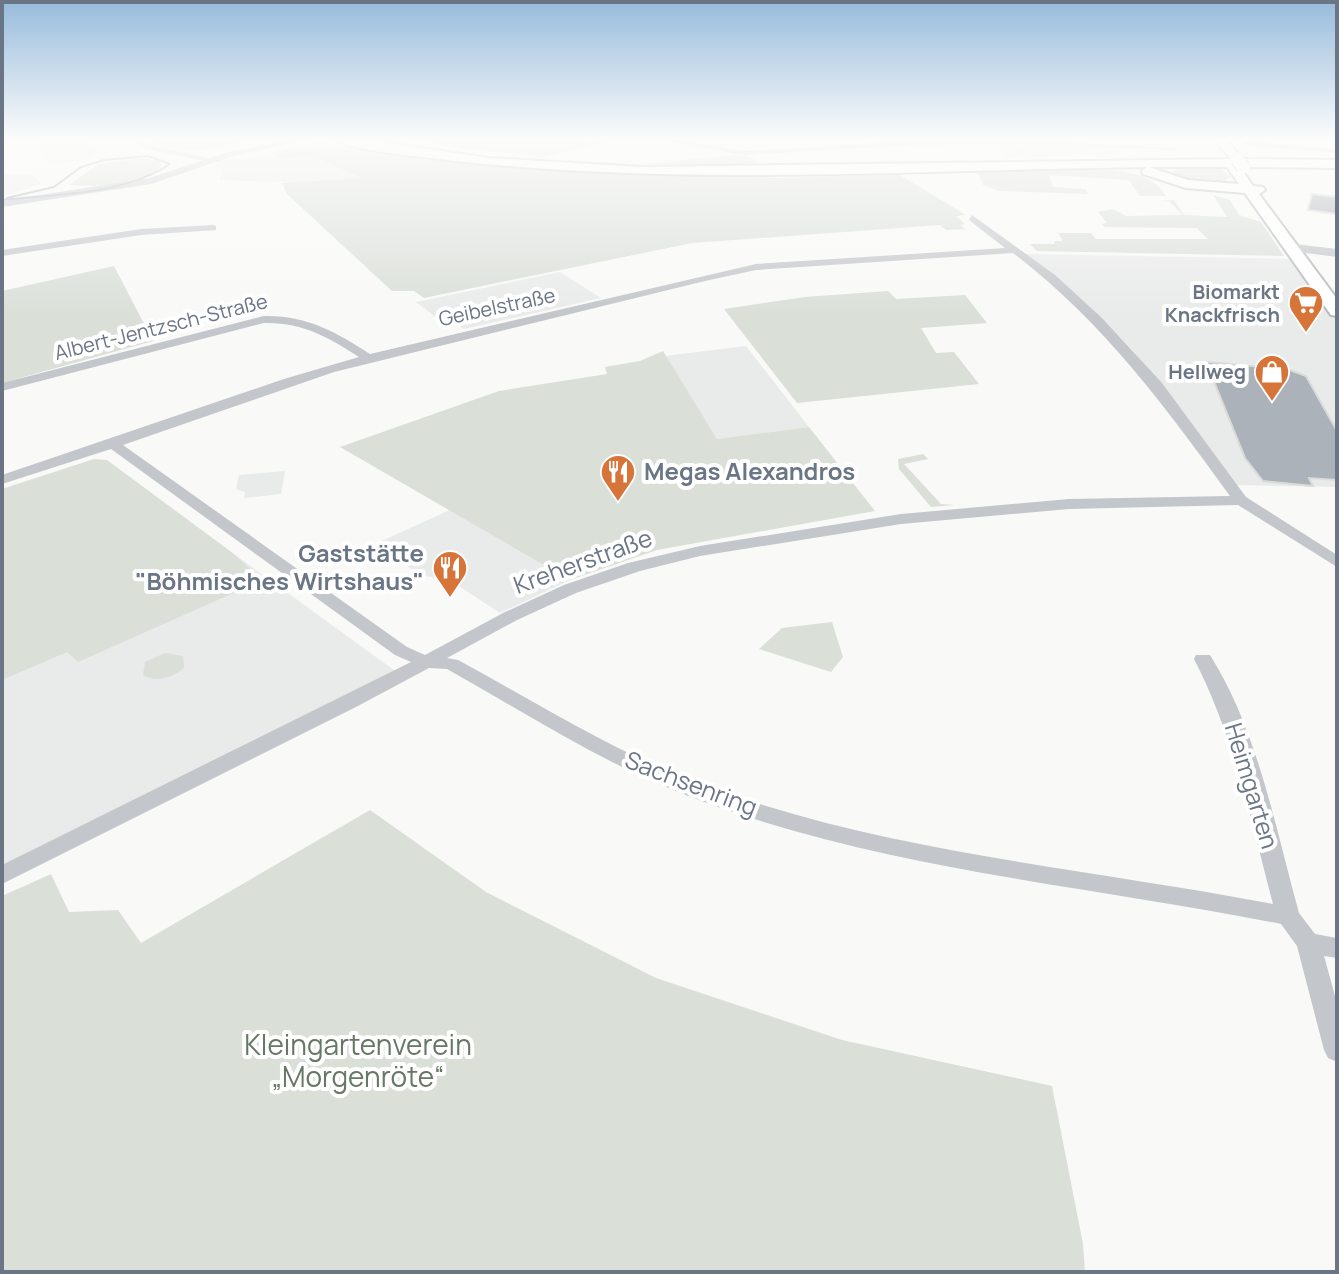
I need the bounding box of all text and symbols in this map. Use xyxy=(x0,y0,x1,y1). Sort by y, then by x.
place label: Biomarkt Knackfrisch xyxy=(1165,278,1280,328)
street label: Geibelstraße xyxy=(436,281,558,332)
supermarket icon: Biomarkt Knackfrisch xyxy=(1287,284,1325,334)
street label: Albert-Jentzsch-Straße xyxy=(51,287,270,366)
shop icon: Hellweg xyxy=(1253,353,1291,403)
place label: Hellweg xyxy=(1168,358,1246,385)
restaurant icon: Megas Alexandros xyxy=(599,453,637,503)
place label: Megas Alexandros xyxy=(644,454,855,487)
street label: Kreherstraße xyxy=(509,520,656,601)
place label: Gaststätte "Böhmisches Wirtshaus" xyxy=(135,536,424,597)
restaurant icon: Gaststätte "Böhmisches Wirtshaus" xyxy=(431,549,469,599)
street label: Heimgarten xyxy=(1218,719,1287,852)
street label: Sachsenring xyxy=(621,742,762,823)
park label: Kleingartenverein „Morgenröte“ xyxy=(244,1025,472,1095)

